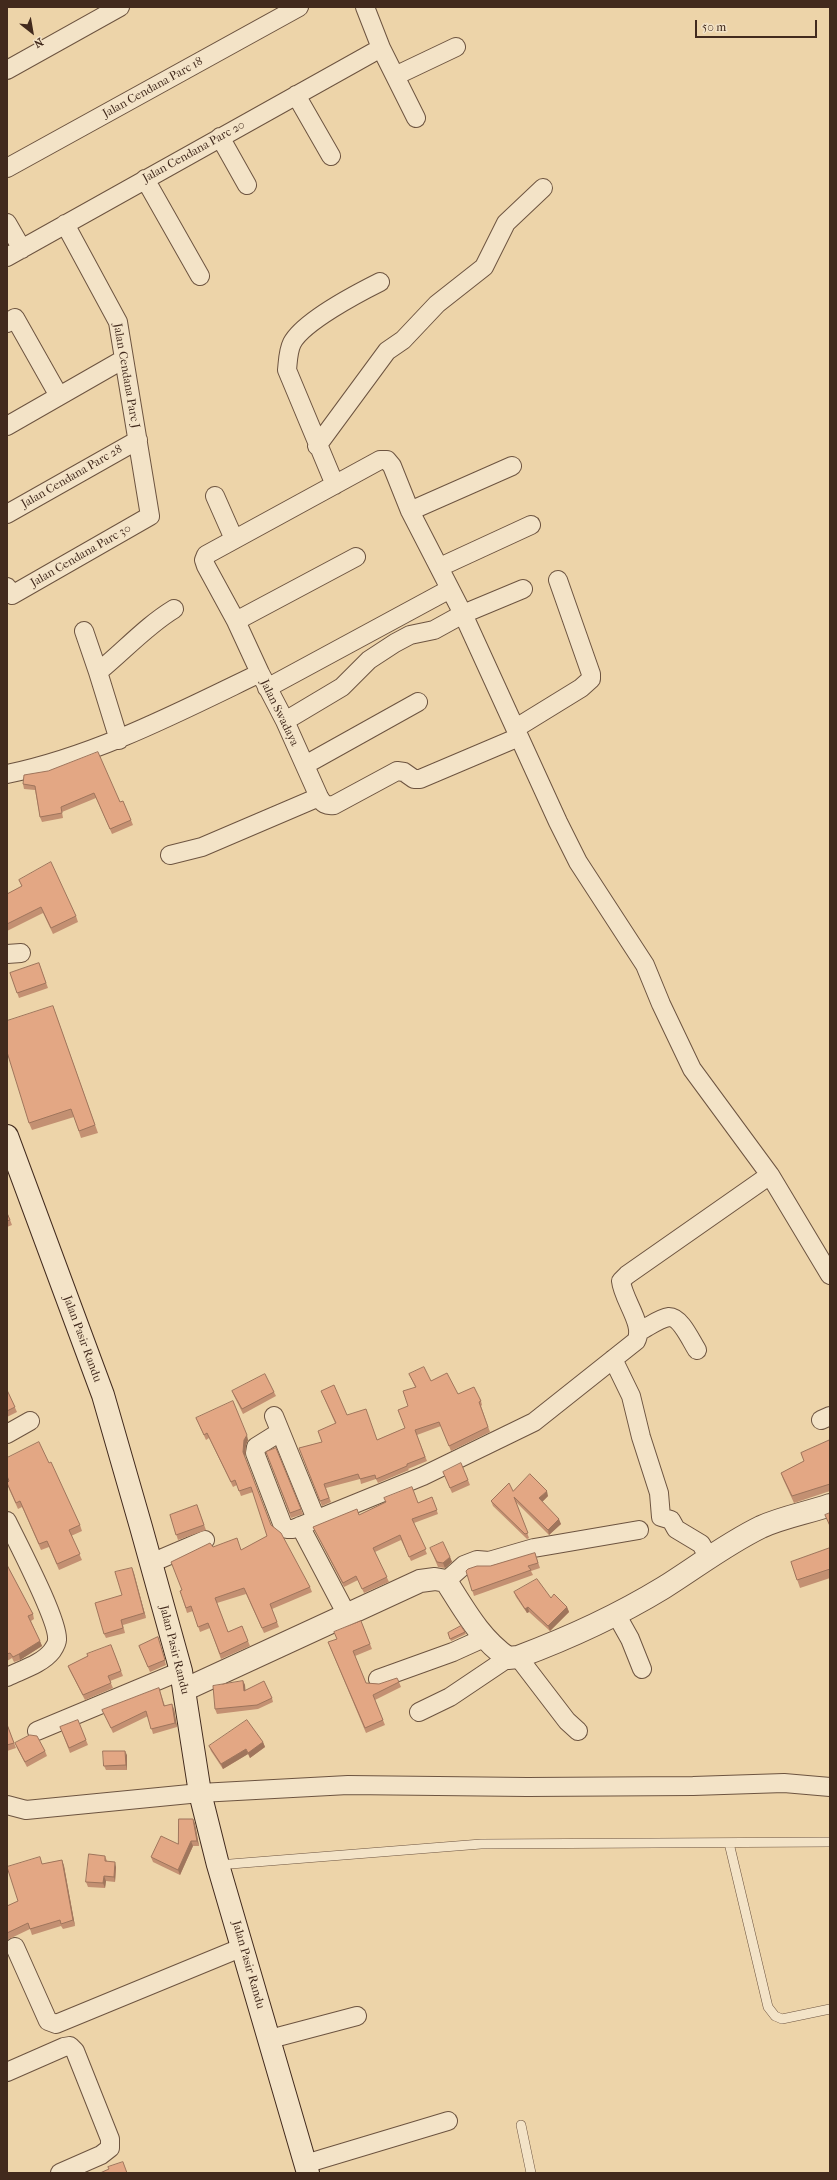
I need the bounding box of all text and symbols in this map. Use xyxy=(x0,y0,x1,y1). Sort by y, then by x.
north arrow xyxy=(12,12,52,52)
scale bar xyxy=(697,12,819,38)
text: 50 m xyxy=(702,20,726,34)
text: N xyxy=(32,35,45,50)
street label: Jalan Cendana Parc 18 xyxy=(100,54,206,122)
street label: Jalan Cendana Parc 20 xyxy=(140,118,248,186)
street label: Jalan Cendana Parc J xyxy=(110,322,142,430)
street label: Jalan Cendana Parc 28 xyxy=(19,442,125,512)
street label: Jalan Cendana Parc 30 xyxy=(28,521,134,591)
street label: Jalan Swadaya xyxy=(257,677,301,749)
street label: Jalan Pasir Randu xyxy=(60,1294,104,1384)
street label: Jalan Pasir Randu xyxy=(156,1604,192,1696)
street label: Jalan Pasir Randu xyxy=(229,1919,267,2011)

